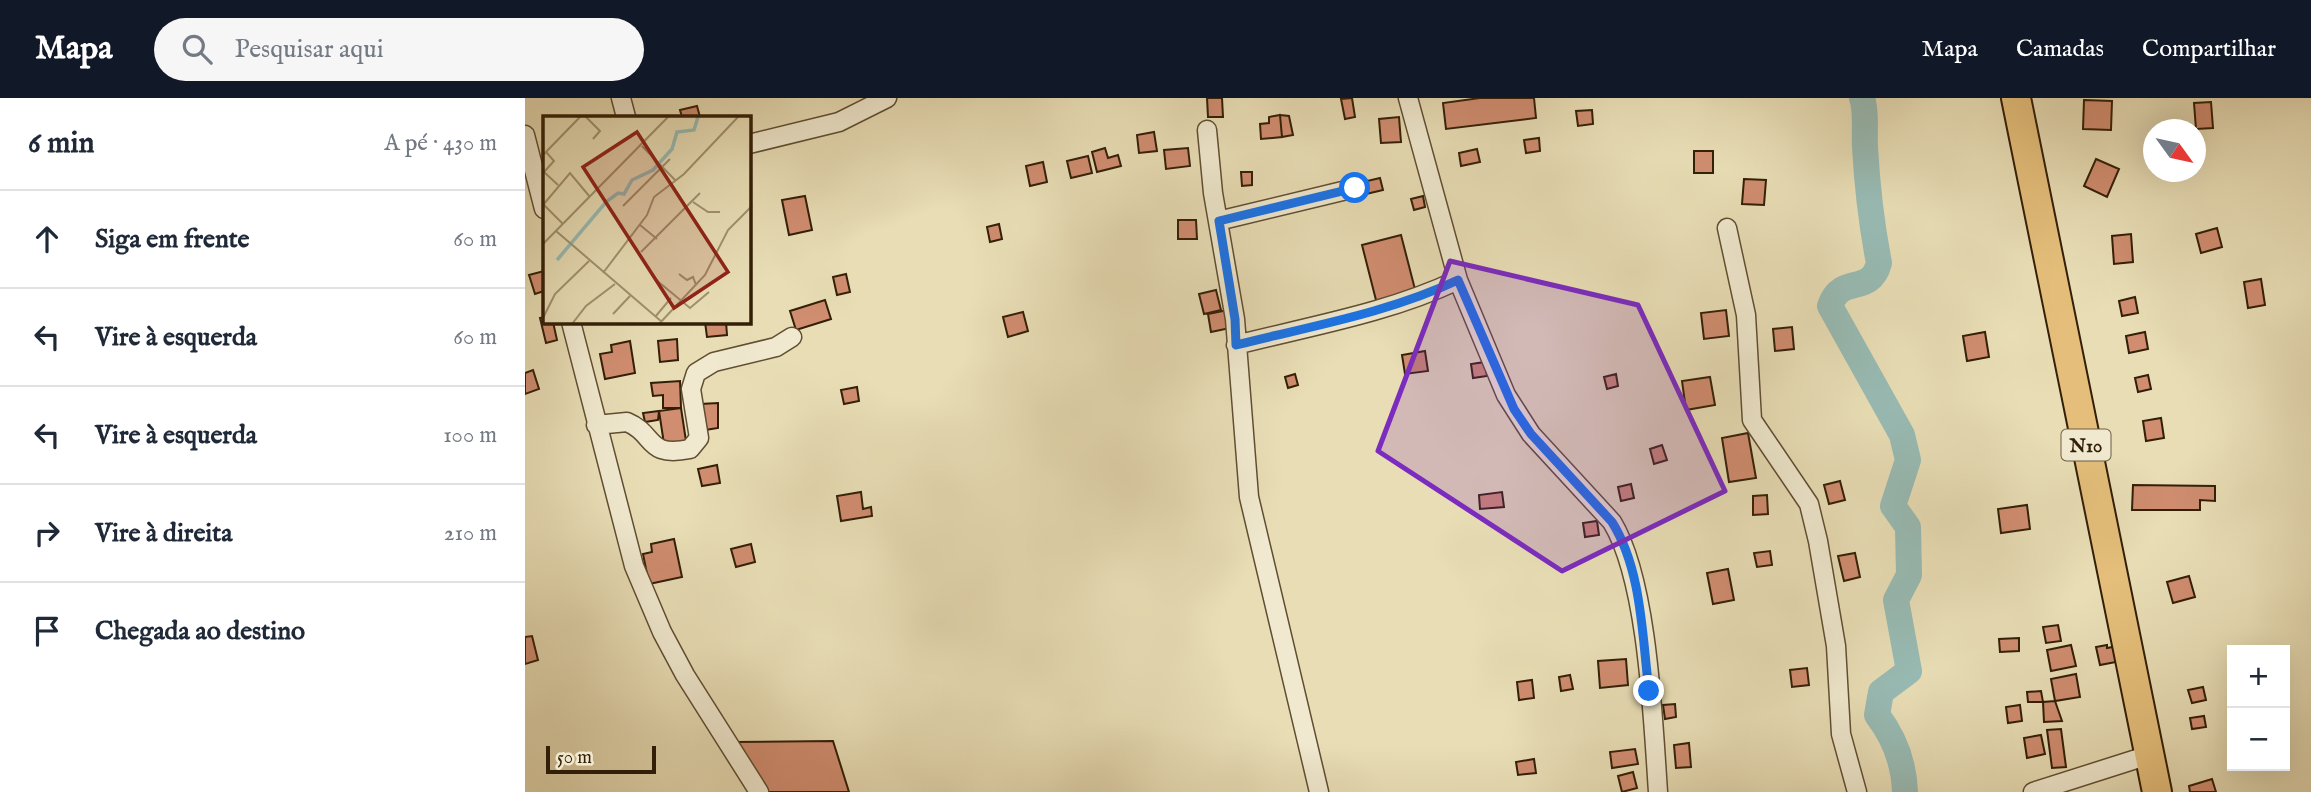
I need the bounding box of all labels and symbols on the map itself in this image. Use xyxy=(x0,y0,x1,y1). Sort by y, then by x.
inset map xyxy=(543,116,751,324)
north arrow xyxy=(2143,119,2206,182)
route start xyxy=(1339,172,1370,203)
road number: N10 xyxy=(2061,430,2111,460)
route end xyxy=(1633,675,1664,706)
scale bar xyxy=(546,743,656,775)

